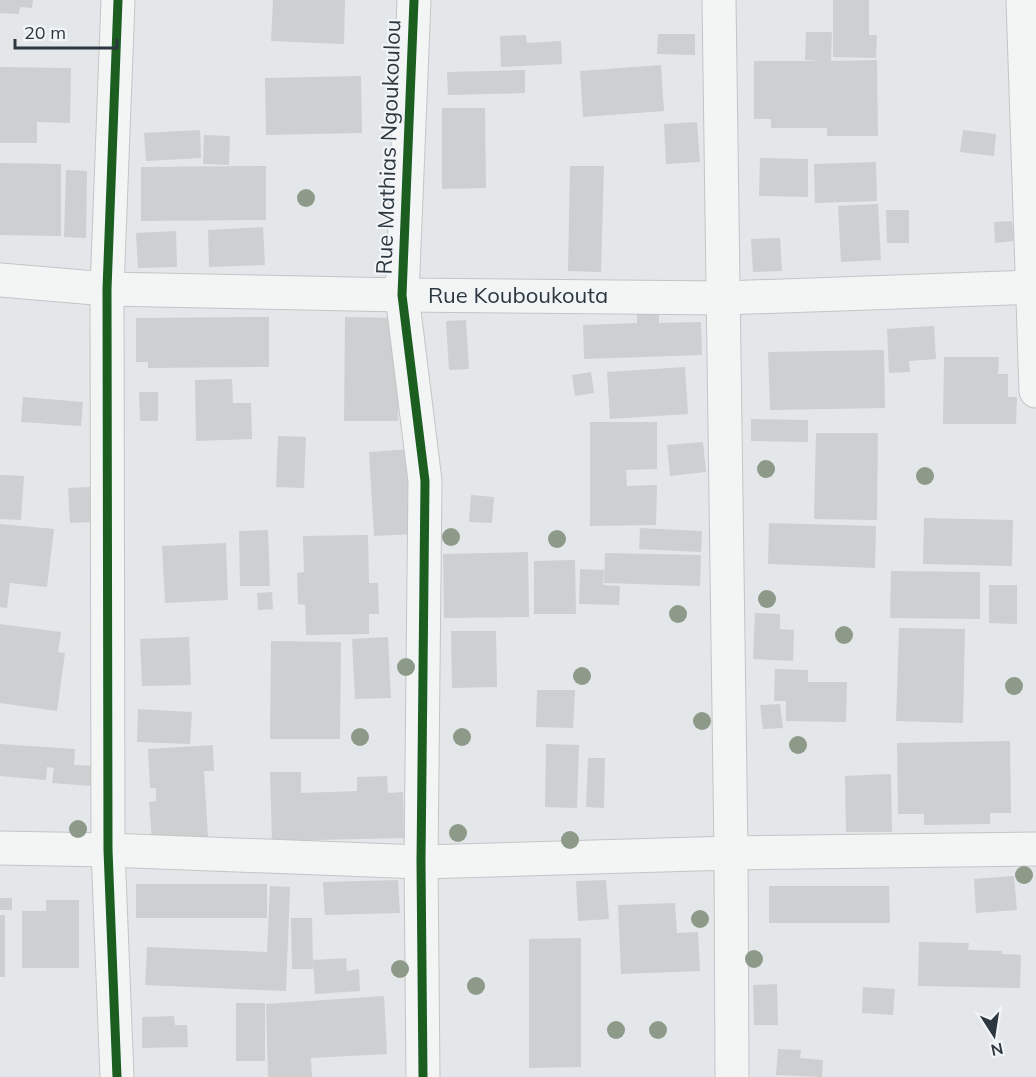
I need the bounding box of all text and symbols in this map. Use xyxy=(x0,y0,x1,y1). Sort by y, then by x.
scale bar xyxy=(15,12,117,50)
street label: Rue Mathias Ngoukoulou xyxy=(370,19,406,275)
text: 20 m xyxy=(24,21,66,44)
street label: Rue Kouboukouta xyxy=(428,281,608,309)
north arrow xyxy=(964,1005,1024,1065)
text: N xyxy=(989,1039,1005,1061)

